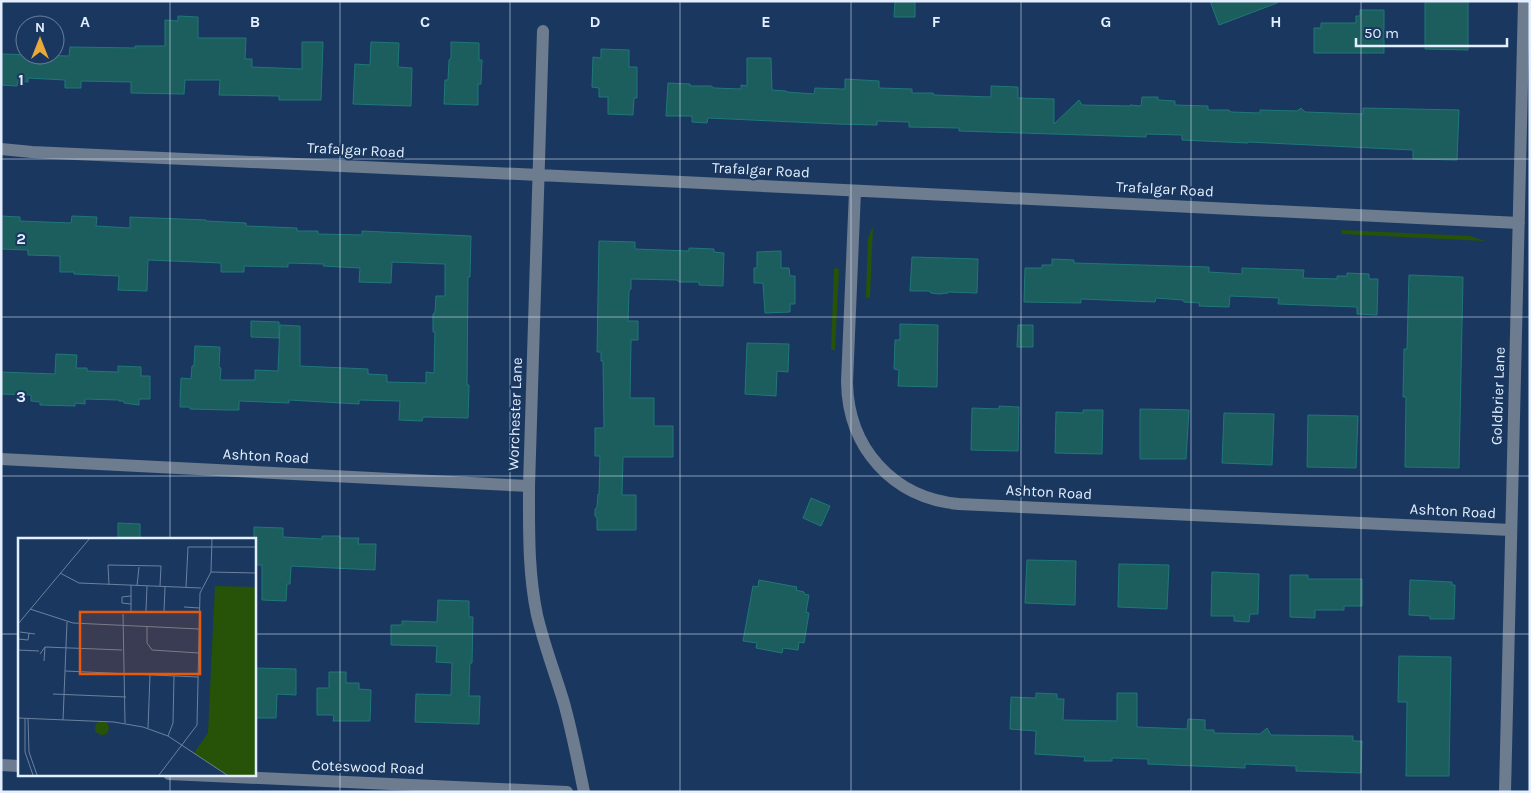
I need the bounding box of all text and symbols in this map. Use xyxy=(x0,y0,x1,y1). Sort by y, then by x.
text: A xyxy=(80,12,90,31)
text: B xyxy=(250,12,260,31)
text: C xyxy=(420,12,430,31)
text: D xyxy=(590,12,601,31)
text: E xyxy=(761,12,771,31)
text: F xyxy=(932,12,941,31)
text: G xyxy=(1101,12,1111,31)
text: H xyxy=(1270,12,1282,31)
north arrow xyxy=(15,15,65,65)
scale bar xyxy=(1356,15,1507,47)
text: N xyxy=(35,19,45,36)
text: 50 m xyxy=(1364,24,1399,42)
text: 1 xyxy=(18,70,24,89)
street label: Trafalgar Road xyxy=(307,138,405,162)
street label: Trafalgar Road xyxy=(712,158,810,182)
street label: Trafalgar Road xyxy=(1116,177,1214,201)
text: 2 xyxy=(16,229,26,248)
street label: Goldbrier Lane xyxy=(1487,346,1509,446)
street label: Worchester Lane xyxy=(504,357,526,471)
text: 3 xyxy=(16,387,26,406)
street label: Ashton Road xyxy=(222,445,310,467)
street label: Ashton Road xyxy=(1005,481,1093,503)
street label: Ashton Road xyxy=(1409,500,1497,522)
inset map xyxy=(18,538,255,776)
street label: Coteswood Road xyxy=(311,756,425,778)

